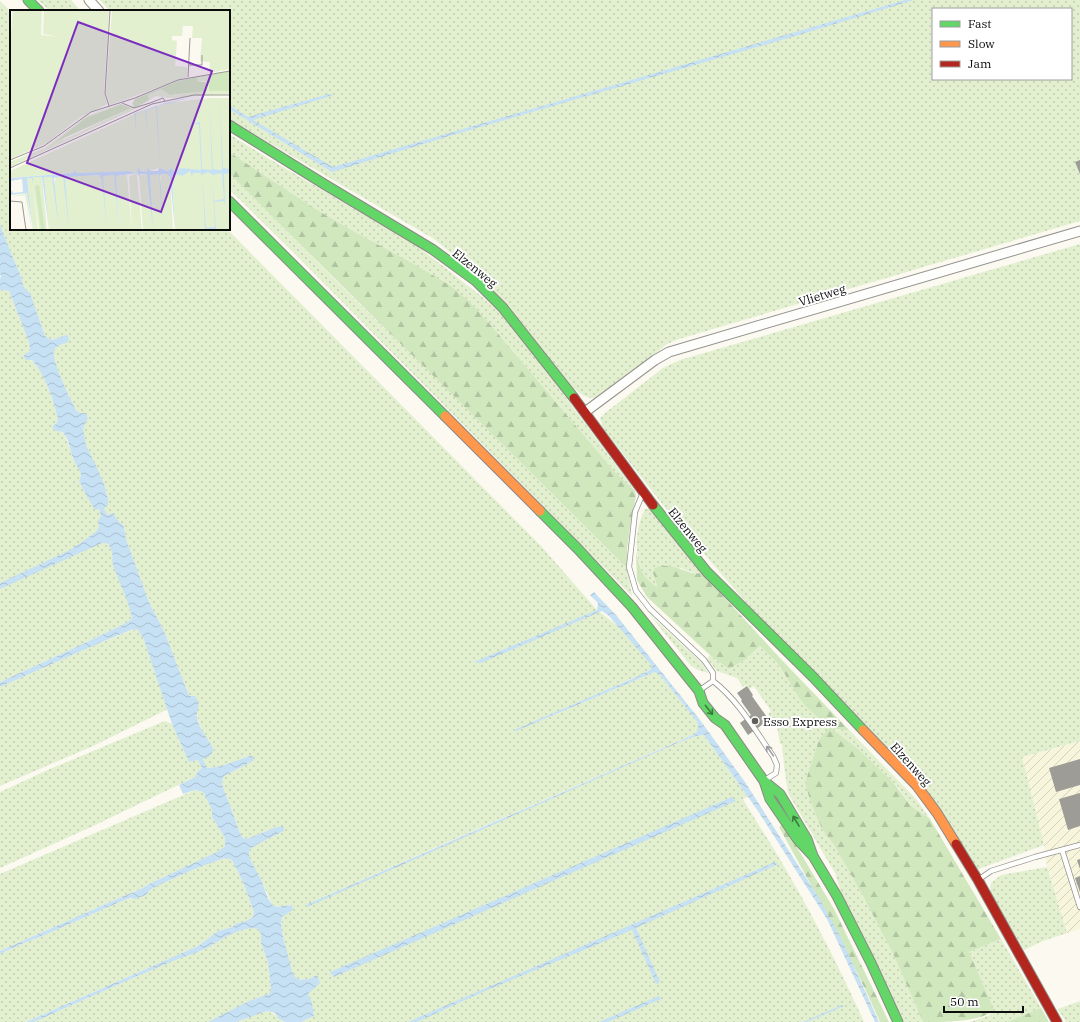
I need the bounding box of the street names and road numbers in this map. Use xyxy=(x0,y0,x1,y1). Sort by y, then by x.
street label: Elzenweg xyxy=(450,245,501,291)
street label: Vlietweg xyxy=(797,281,848,309)
street label: Elzenweg xyxy=(665,505,711,556)
street label: Elzenweg xyxy=(888,739,935,789)

